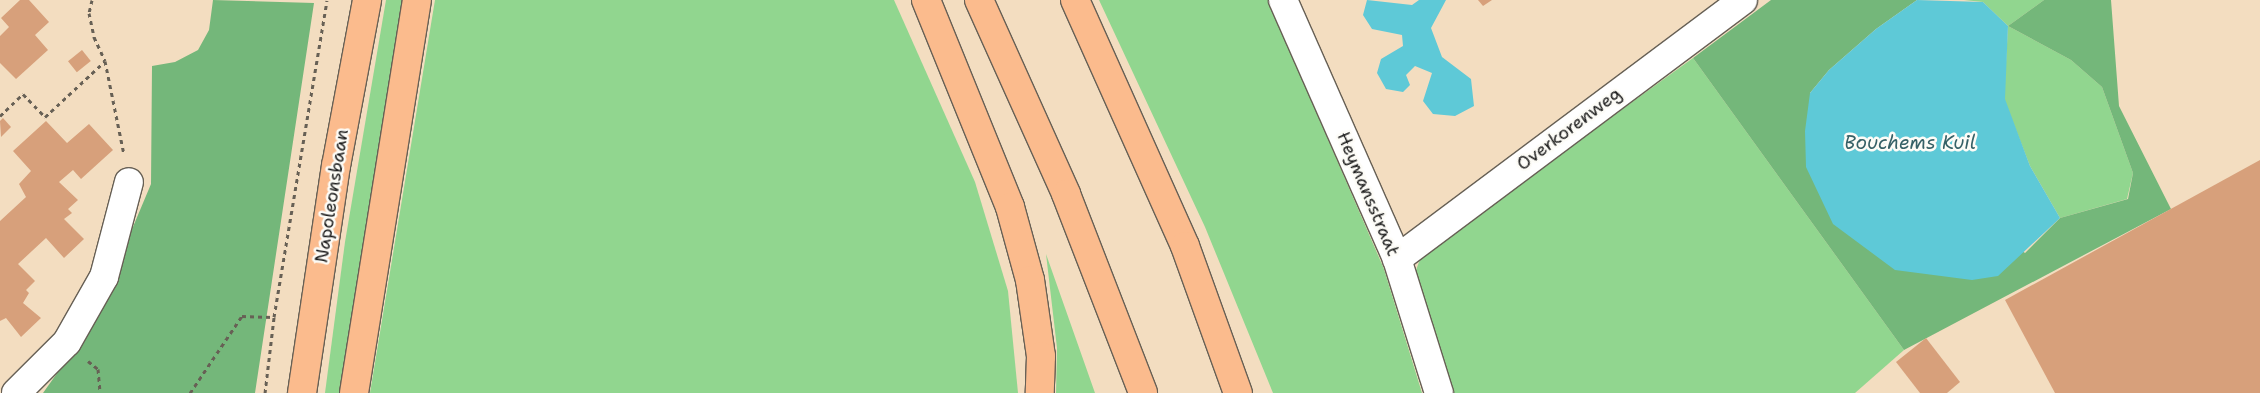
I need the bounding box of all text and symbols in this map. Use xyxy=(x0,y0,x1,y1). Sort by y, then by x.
street label: Overkorenweg xyxy=(1513,83,1625,175)
street label: Napoleonsbaan xyxy=(311,128,353,264)
street label: Heymansstraat xyxy=(1332,129,1404,259)
water label: Bouchems Kuil xyxy=(1844,132,1976,154)

